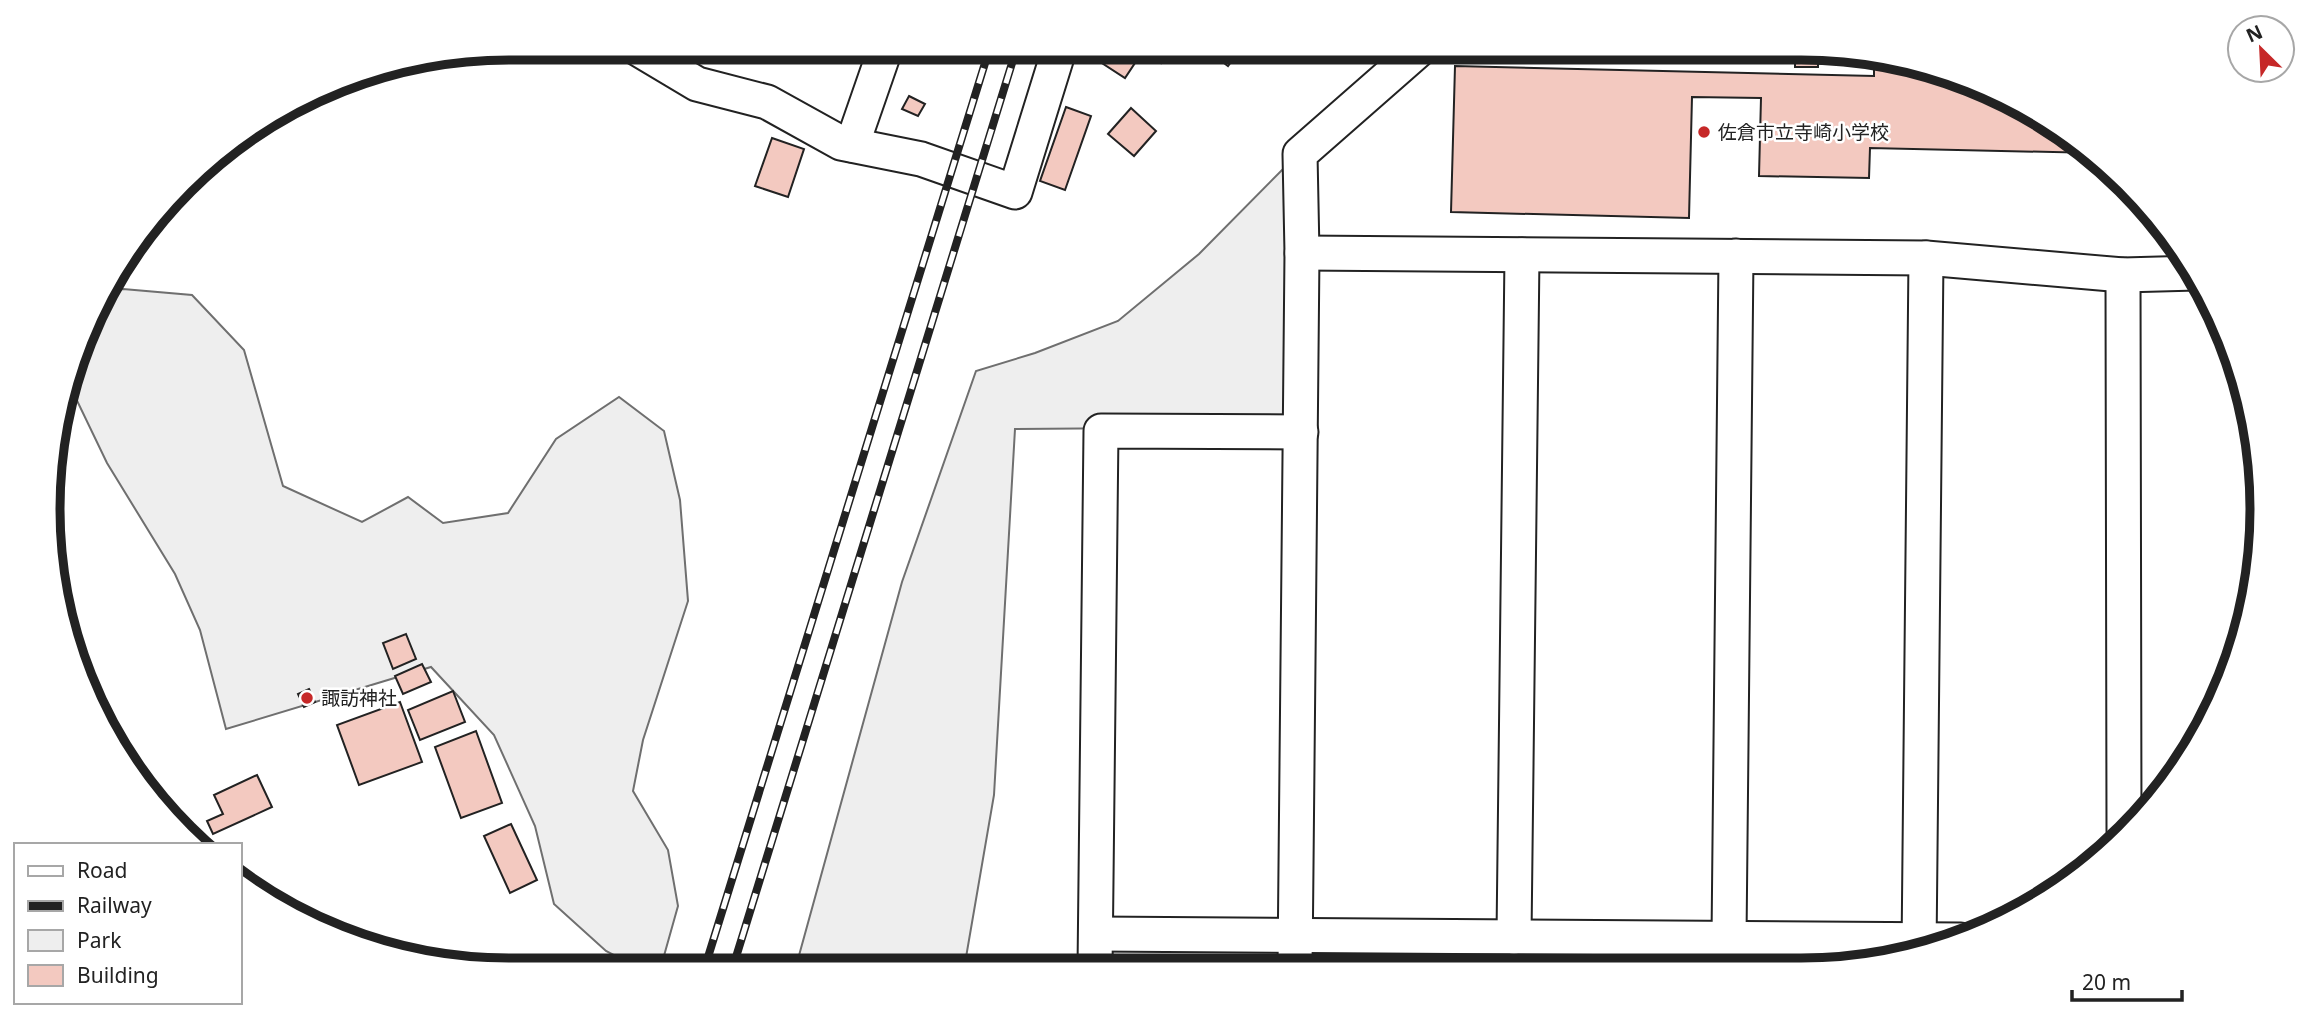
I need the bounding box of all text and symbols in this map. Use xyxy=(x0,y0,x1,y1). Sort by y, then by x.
north arrow xyxy=(2226,14,2296,84)
text: N xyxy=(2242,18,2266,48)
place label: 佐倉市立寺崎小学校 xyxy=(1718,119,1889,145)
marker: 佐倉市立寺崎小学校 xyxy=(1696,124,1712,140)
place label: 諏訪神社 xyxy=(321,685,397,711)
marker: 諏訪神社 xyxy=(299,690,315,706)
legend xyxy=(14,843,242,1004)
text: Road xyxy=(77,856,127,884)
text: Railway xyxy=(77,891,152,919)
text: Park xyxy=(77,926,122,954)
scale bar xyxy=(2072,958,2182,1002)
text: Building xyxy=(77,961,159,989)
text: 20 m xyxy=(2082,968,2131,996)

